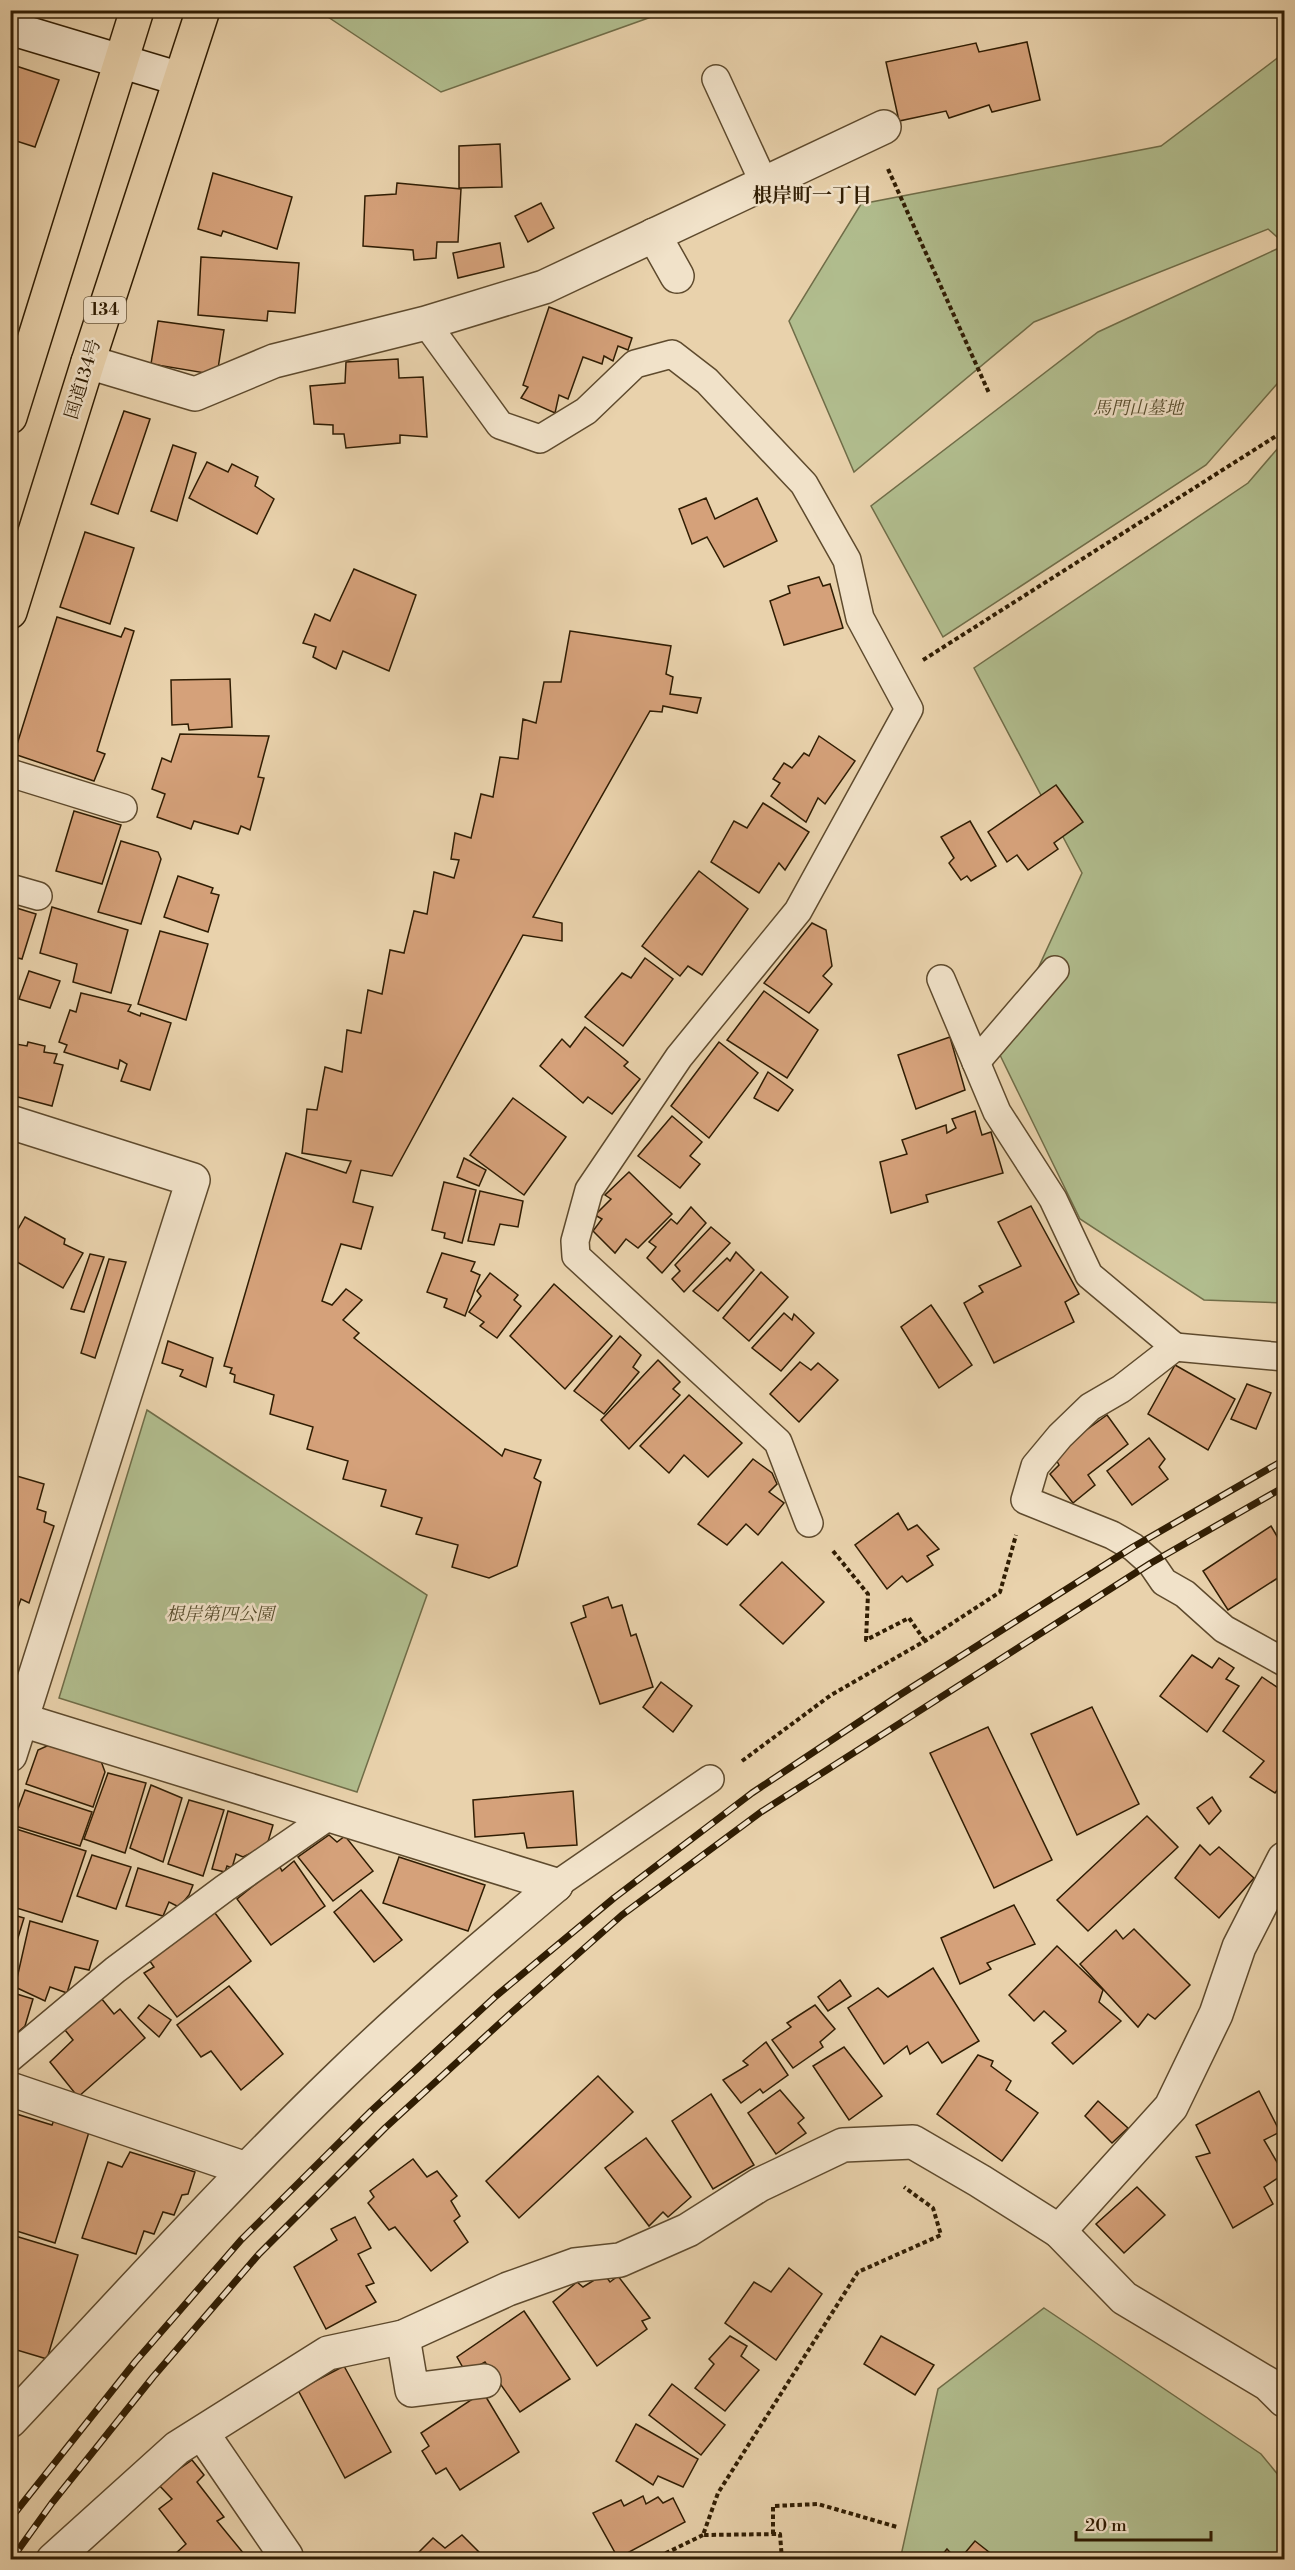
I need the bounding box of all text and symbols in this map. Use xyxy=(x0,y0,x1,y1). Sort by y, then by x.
district label: 根岸町一丁目 xyxy=(752,184,872,209)
road number: 134 xyxy=(84,297,126,323)
street label: 国道134号 xyxy=(60,336,106,422)
park label: 馬門山墓地 xyxy=(1093,397,1185,420)
park label: 根岸第四公園 xyxy=(166,1603,277,1626)
scale bar xyxy=(1076,2504,1211,2542)
text: 20 m xyxy=(1085,2514,1127,2537)

